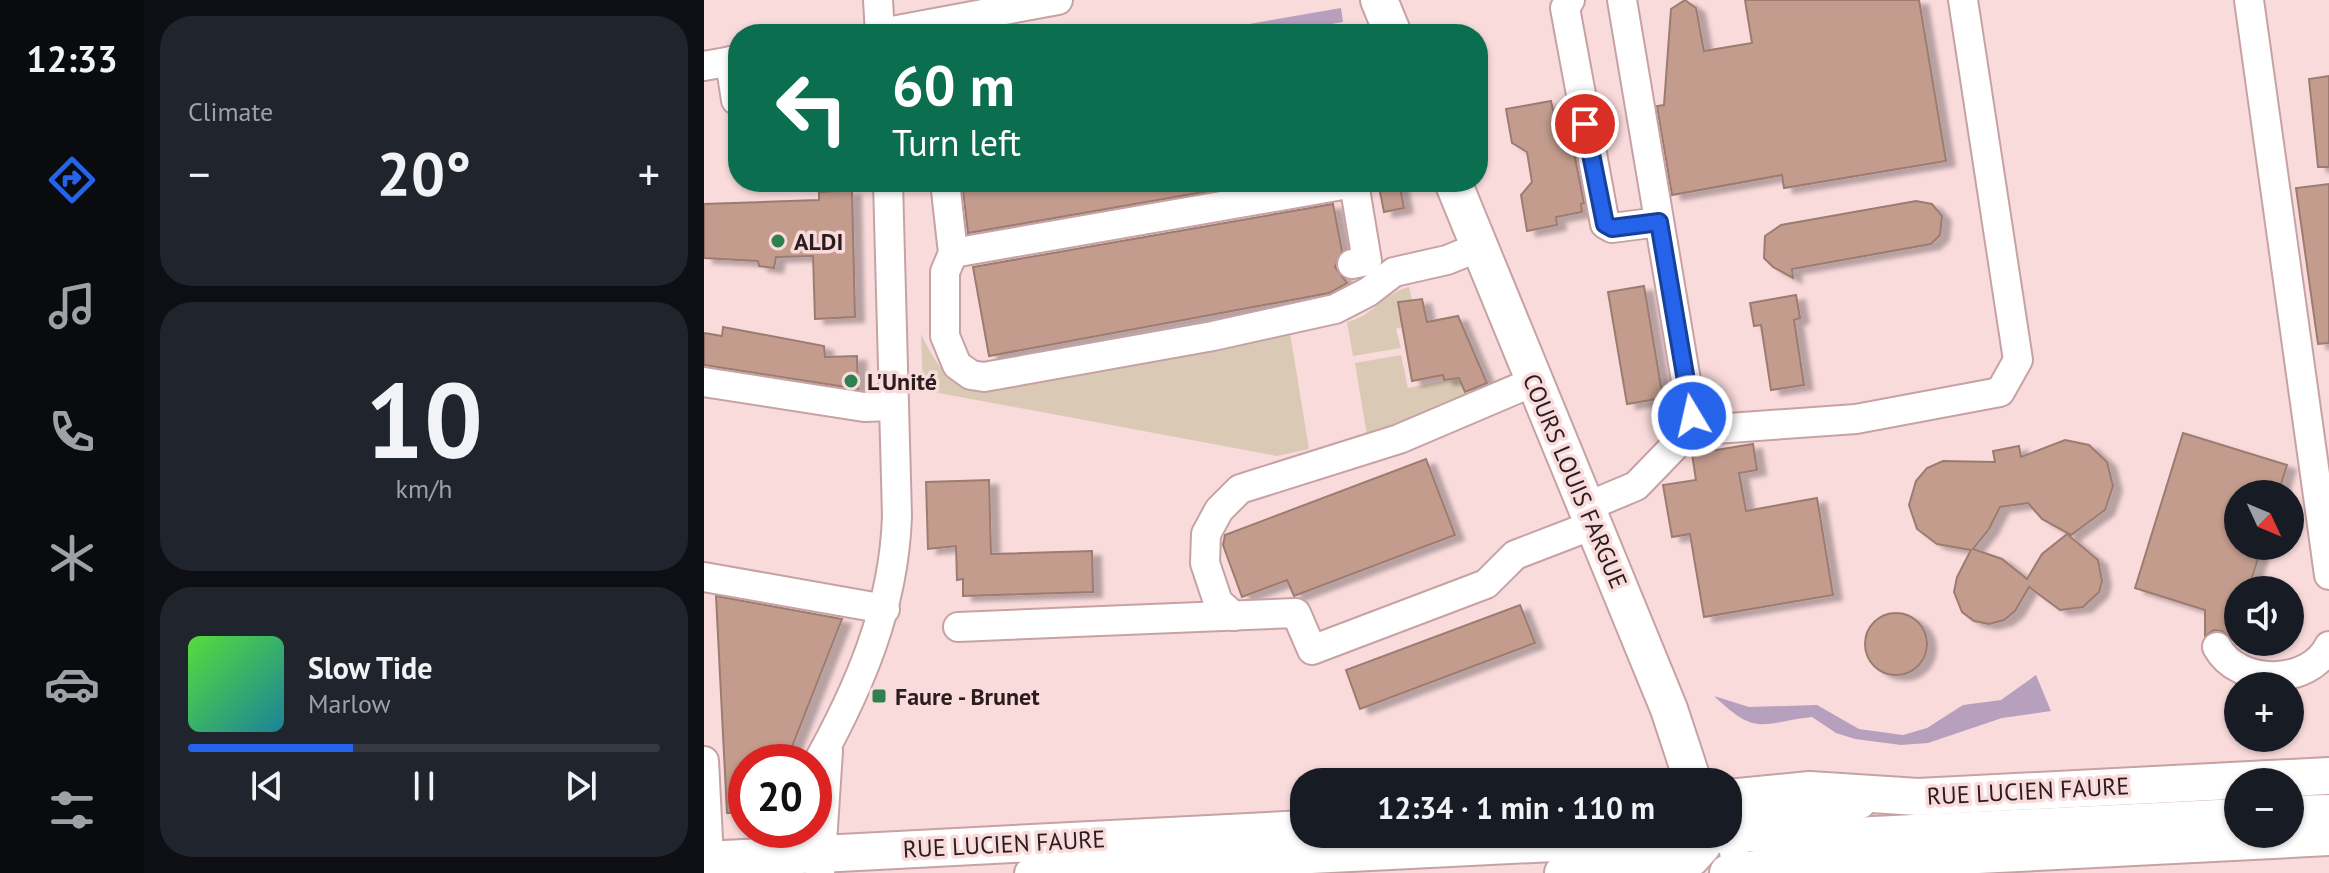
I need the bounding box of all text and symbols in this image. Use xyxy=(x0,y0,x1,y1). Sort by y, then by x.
text: 12:33 xyxy=(26,35,118,82)
text: 60 m xyxy=(892,49,1015,121)
icon: left xyxy=(760,56,864,160)
pin xyxy=(1551,90,1619,158)
text: Climate xyxy=(188,95,273,128)
icon: arrive xyxy=(1563,102,1607,146)
text: Turn left xyxy=(892,119,1021,166)
text: 20° xyxy=(377,134,471,212)
text: − xyxy=(188,145,210,202)
text: + xyxy=(638,145,660,202)
icon: directions xyxy=(44,152,100,208)
place label: ALDI xyxy=(794,226,843,257)
marker: ALDI xyxy=(769,232,787,250)
icon: music xyxy=(44,278,100,334)
text: 10 xyxy=(365,352,483,487)
place label: L'Unité xyxy=(867,366,937,397)
street label: COURS LOUIS FARGUE xyxy=(1516,369,1634,593)
marker: L'Unité xyxy=(842,372,860,390)
position arrow xyxy=(1650,374,1734,458)
icon: phone xyxy=(44,404,100,460)
text: km/h xyxy=(396,472,453,505)
north arrow xyxy=(2224,480,2304,560)
map controls xyxy=(2224,480,2304,848)
icon: climate xyxy=(44,530,100,586)
button: sound xyxy=(2224,576,2304,656)
text: Slow Tide xyxy=(308,648,433,687)
icon: car xyxy=(44,656,100,712)
button: + xyxy=(2224,672,2304,752)
place label: Faure - Brunet xyxy=(895,681,1040,712)
text: Marlow xyxy=(308,687,391,720)
marker: Faure - Brunet xyxy=(870,687,888,705)
speed limit sign: 20 xyxy=(728,744,832,848)
icon: previous xyxy=(245,764,289,808)
icon: pause xyxy=(402,764,446,808)
icon: next xyxy=(559,764,603,808)
button: − xyxy=(2224,768,2304,848)
street label: RUE LUCIEN FAURE xyxy=(1926,770,2130,812)
icon: filters xyxy=(44,782,100,838)
text: 12:34 · 1 min · 110 m xyxy=(1377,788,1655,827)
street label: RUE LUCIEN FAURE xyxy=(902,823,1106,865)

